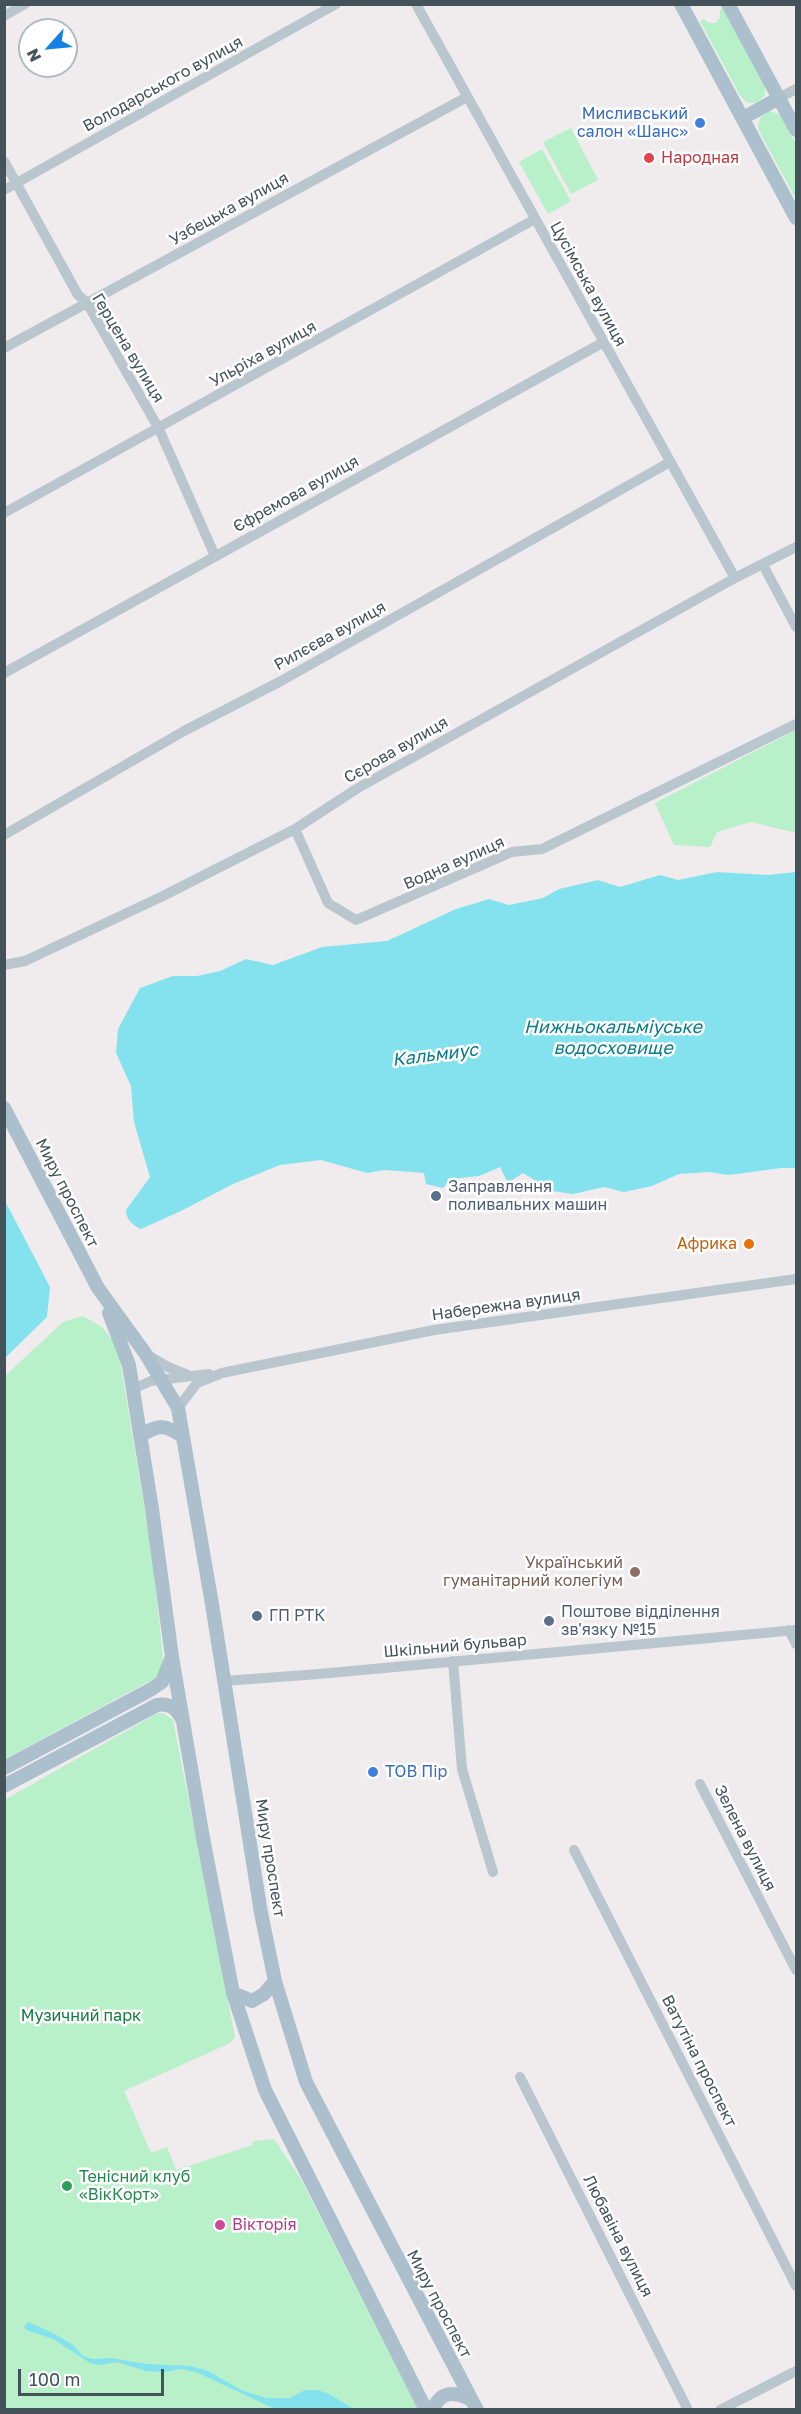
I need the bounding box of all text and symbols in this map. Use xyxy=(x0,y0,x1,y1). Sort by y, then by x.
north arrow xyxy=(18,18,78,78)
street label: Володарського вулиця xyxy=(80,32,246,136)
text: N xyxy=(22,45,45,65)
place label: Мисливський салон «Шанс» xyxy=(577,104,688,142)
marker: Мисливський салон «Шанс» xyxy=(693,116,707,130)
place label: Народная xyxy=(661,148,739,168)
marker: Народная xyxy=(642,151,656,165)
street label: Узбецька вулиця xyxy=(166,168,292,250)
street label: Цусімська вулиця xyxy=(546,218,630,350)
street label: Герцена вулиця xyxy=(88,290,168,406)
street label: Ульріха вулиця xyxy=(206,317,320,391)
street label: Єфремова вулиця xyxy=(230,451,362,537)
street label: Рилєєва вулиця xyxy=(271,597,389,675)
street label: Сєрова вулиця xyxy=(341,712,451,788)
street label: Водна вулиця xyxy=(401,832,507,894)
water label: Нижньокальміуське водосховище xyxy=(524,1016,702,1058)
water label: Кальмиус xyxy=(391,1039,479,1071)
street label: Миру проспект xyxy=(31,1135,103,1251)
place label: Заправлення поливальних машин xyxy=(448,1177,607,1215)
marker: Заправлення поливальних машин xyxy=(429,1189,443,1203)
place label: Африка xyxy=(677,1234,737,1254)
marker: Африка xyxy=(742,1237,756,1251)
street label: Набережна вулиця xyxy=(430,1285,582,1325)
place label: Український гуманітарний колегіум xyxy=(443,1553,623,1591)
marker: Український гуманітарний колегіум xyxy=(628,1565,642,1579)
place label: Поштове відділення зв'язку №15 xyxy=(561,1602,720,1640)
place label: ГП РТК xyxy=(269,1606,325,1626)
marker: ГП РТК xyxy=(250,1609,264,1623)
marker: Поштове відділення зв'язку №15 xyxy=(542,1614,556,1628)
street label: Шкільний бульвар xyxy=(383,1630,527,1662)
place label: ТОВ Пір xyxy=(385,1762,447,1782)
marker: ТОВ Пір xyxy=(366,1765,380,1779)
street label: Зелена вулиця xyxy=(710,1782,780,1894)
street label: Миру проспект xyxy=(251,1797,289,1919)
street label: Ватутіна проспект xyxy=(657,1992,741,2130)
park label: Музичний парк xyxy=(21,2006,141,2026)
place label: Тенісний клуб «ВікКорт» xyxy=(79,2167,190,2205)
street label: Любавіна вулиця xyxy=(579,2172,657,2300)
marker: Тенісний клуб «ВікКорт» xyxy=(60,2179,74,2193)
place label: Вікторія xyxy=(232,2215,297,2235)
marker: Вікторія xyxy=(213,2218,227,2232)
street label: Миру проспект xyxy=(402,2247,476,2361)
scale bar xyxy=(21,2357,166,2395)
text: 100 m xyxy=(29,2368,80,2390)

